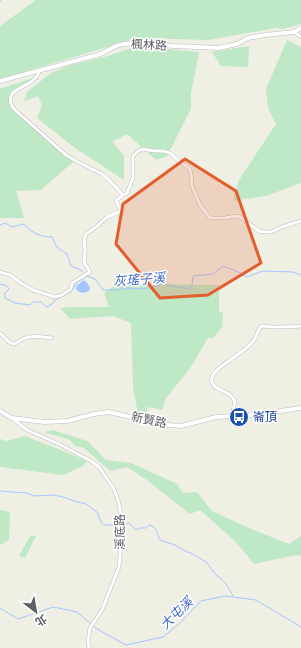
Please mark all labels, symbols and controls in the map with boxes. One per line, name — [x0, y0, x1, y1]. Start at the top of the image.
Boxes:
street label: 楓林路 — [131, 36, 167, 53]
water label: 灰瑤子溪 — [112, 269, 168, 290]
bus stop icon: 崙頂 — [228, 406, 250, 428]
street label: 新賢路 — [130, 408, 168, 431]
place label: 崙頂 — [253, 409, 277, 424]
street label: 溪底路 — [112, 514, 127, 550]
north arrow — [16, 592, 56, 632]
water label: 大屯溪 — [156, 592, 198, 633]
text: 北 — [33, 612, 49, 629]

